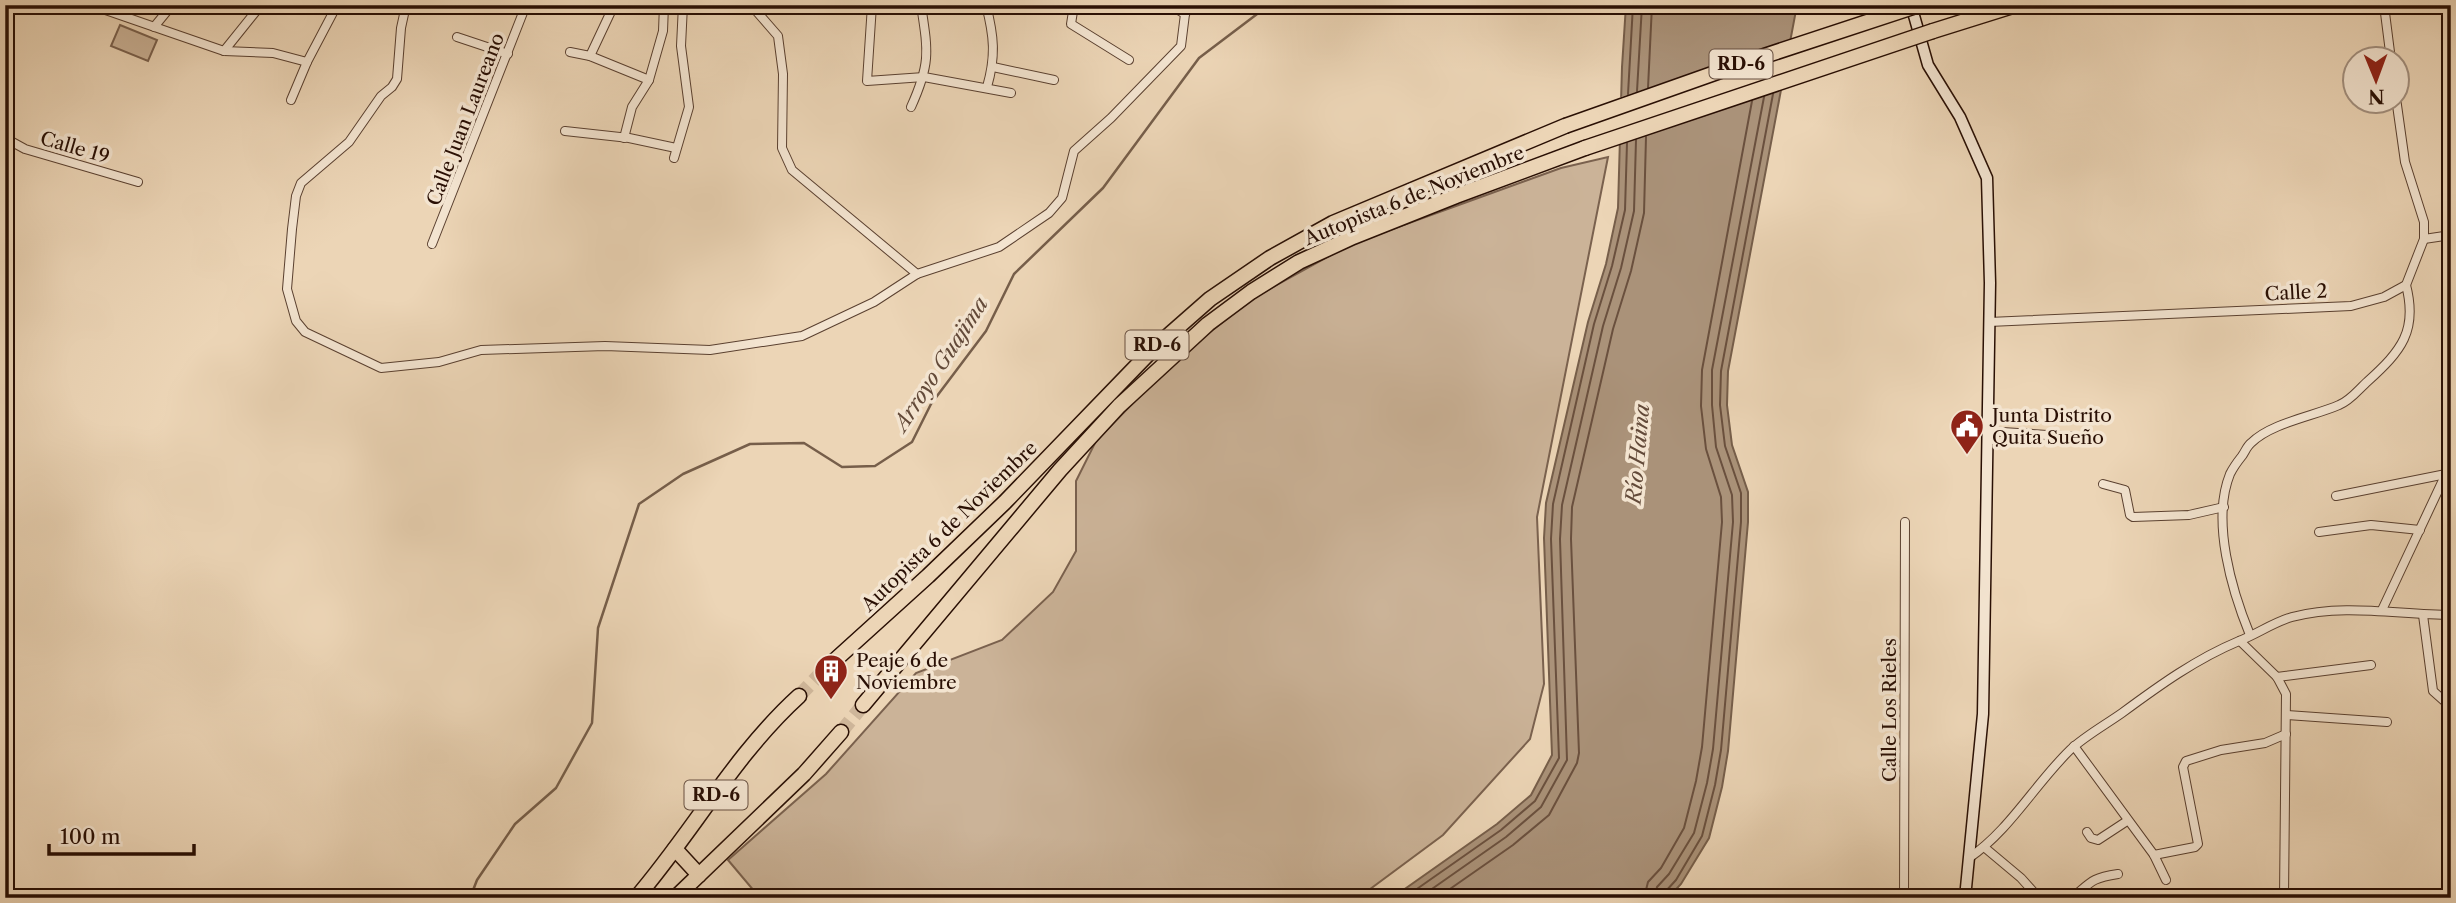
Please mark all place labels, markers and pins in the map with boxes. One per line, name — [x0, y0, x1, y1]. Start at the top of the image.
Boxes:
place label: Junta Distrito Quita Sueño — [1989, 404, 2112, 449]
public building icon: Junta Distrito Quita Sueño — [1948, 407, 1986, 456]
place label: Peaje 6 de Noviembre — [856, 649, 957, 694]
building icon: Peaje 6 de Noviembre — [812, 652, 850, 701]

